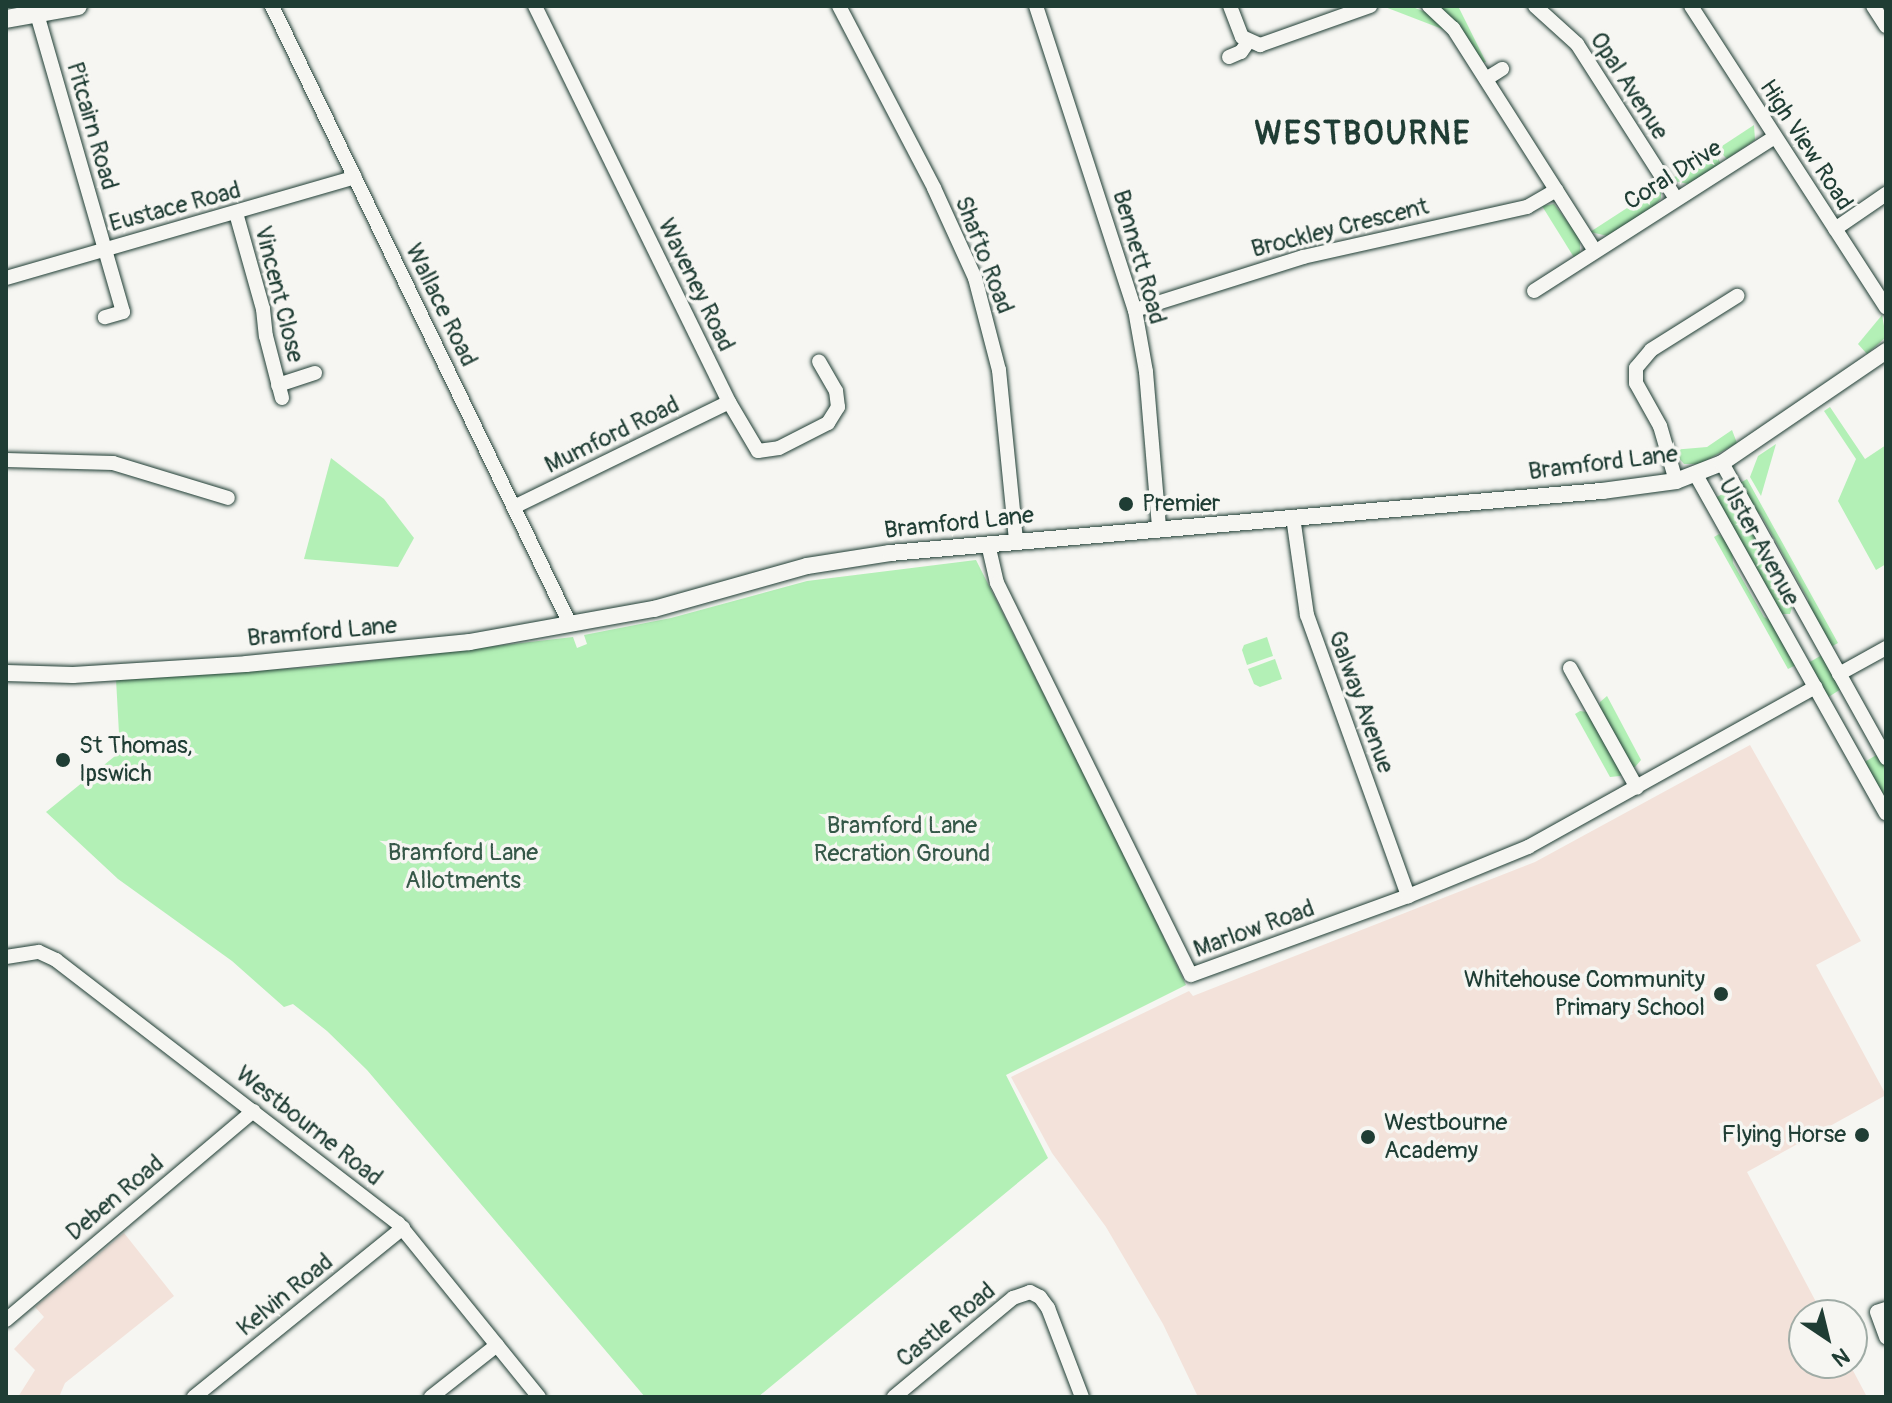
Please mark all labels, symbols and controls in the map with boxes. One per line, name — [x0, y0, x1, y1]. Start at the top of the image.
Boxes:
street label: Opal Avenue — [1584, 27, 1674, 145]
street label: Pitcairn Road — [60, 59, 124, 193]
street label: High View Road — [1753, 74, 1859, 216]
district label: WESTBOURNE — [1255, 115, 1471, 153]
street label: Coral Drive — [1619, 134, 1727, 216]
street label: Eustace Road — [106, 176, 244, 238]
street label: Bennett Road — [1106, 187, 1172, 327]
street label: Shafto Road — [948, 192, 1020, 318]
street label: Brockley Crescent — [1248, 192, 1432, 264]
street label: Waveney Road — [651, 214, 741, 356]
street label: Vincent Close — [248, 223, 310, 365]
street label: Wallace Road — [399, 239, 483, 371]
street label: Mumford Road — [540, 390, 684, 480]
street label: Bramford Lane — [1527, 440, 1679, 486]
street label: Ulster Avenue — [1712, 473, 1806, 611]
place label: Premier — [1142, 490, 1220, 518]
marker: Premier — [1117, 495, 1135, 513]
street label: Bramford Lane — [883, 501, 1035, 545]
street label: Bramford Lane — [246, 611, 398, 653]
street label: Galway Avenue — [1322, 627, 1400, 777]
place label: St Thomas, Ipswich — [79, 732, 193, 788]
marker: St Thomas, Ipswich — [54, 751, 72, 769]
park label: Bramford Lane Recration Ground — [814, 812, 990, 868]
park label: Bramford Lane Allotments — [388, 839, 538, 895]
street label: Marlow Road — [1190, 894, 1318, 964]
place label: Whitehouse Community Primary School — [1464, 966, 1705, 1022]
marker: Whitehouse Community Primary School — [1712, 985, 1730, 1003]
street label: Westbourne Road — [230, 1060, 388, 1192]
place label: Westbourne Academy — [1384, 1109, 1507, 1165]
place label: Flying Horse — [1721, 1121, 1846, 1149]
marker: Flying Horse — [1853, 1126, 1871, 1144]
marker: Westbourne Academy — [1359, 1128, 1377, 1146]
street label: Deben Road — [60, 1149, 170, 1247]
street label: Kelvin Road — [231, 1248, 339, 1342]
street label: Castle Road — [891, 1276, 1001, 1374]
north arrow — [1788, 1299, 1868, 1379]
text: N — [1826, 1341, 1855, 1373]

